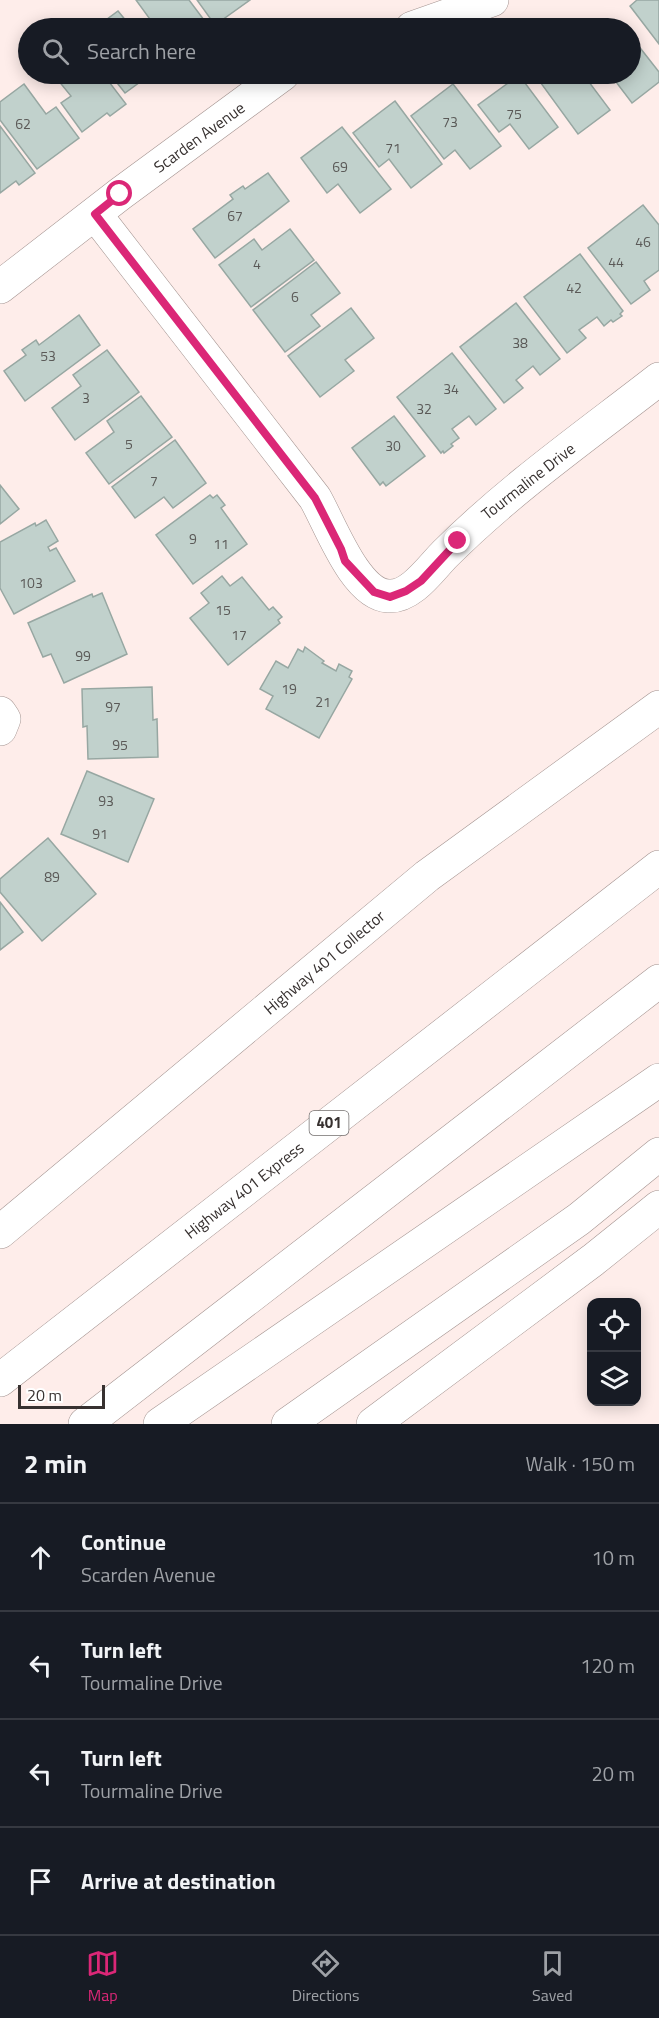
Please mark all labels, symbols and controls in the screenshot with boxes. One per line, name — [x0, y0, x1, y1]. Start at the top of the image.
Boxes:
search box — [18, 18, 641, 84]
text: Search here — [87, 34, 196, 68]
icon: search — [39, 35, 72, 68]
street label: Scarden Avenue — [148, 96, 250, 178]
house number: 75 — [506, 103, 522, 124]
house number: 73 — [442, 111, 458, 132]
house number: 62 — [15, 113, 31, 134]
house number: 71 — [385, 137, 401, 158]
house number: 69 — [332, 156, 348, 177]
route start — [106, 180, 132, 206]
house number: 67 — [227, 205, 243, 226]
house number: 46 — [635, 231, 651, 252]
house number: 44 — [608, 251, 624, 272]
house number: 4 — [253, 253, 261, 274]
house number: 42 — [566, 277, 582, 298]
house number: 6 — [291, 286, 299, 307]
house number: 38 — [512, 332, 528, 353]
house number: 53 — [40, 345, 56, 366]
house number: 34 — [443, 378, 459, 399]
house number: 3 — [82, 387, 90, 408]
house number: 32 — [416, 398, 432, 419]
house number: 5 — [125, 433, 133, 454]
house number: 30 — [385, 435, 401, 456]
street label: Tourmaline Drive — [476, 437, 580, 525]
house number: 7 — [150, 470, 158, 491]
route end — [444, 527, 470, 553]
house number: 9 — [189, 528, 197, 549]
house number: 11 — [213, 533, 229, 554]
house number: 103 — [19, 572, 43, 593]
house number: 15 — [215, 599, 231, 620]
house number: 17 — [231, 624, 247, 645]
house number: 99 — [75, 645, 91, 666]
house number: 19 — [281, 678, 297, 699]
house number: 21 — [315, 691, 331, 712]
house number: 97 — [105, 696, 121, 717]
house number: 95 — [112, 734, 128, 755]
house number: 93 — [98, 790, 114, 811]
house number: 91 — [92, 823, 108, 844]
house number: 89 — [44, 866, 60, 887]
street label: Highway 401 Collector — [258, 904, 390, 1020]
road number: 401 — [310, 1111, 348, 1135]
street label: Highway 401 Express — [179, 1136, 309, 1244]
map controls — [587, 1298, 641, 1406]
button: locate — [587, 1298, 641, 1352]
button: layers — [587, 1352, 641, 1406]
scale bar — [18, 1382, 105, 1410]
text: 20 m — [27, 1383, 62, 1407]
text: 2 min — [24, 1444, 87, 1483]
text: Walk · 150 m — [526, 1448, 635, 1479]
text: Continue — [81, 1525, 166, 1559]
icon: ahead — [24, 1541, 57, 1574]
text: 10 m — [591, 1542, 635, 1573]
text: Scarden Avenue — [81, 1559, 216, 1590]
text: Turn left — [81, 1633, 162, 1667]
icon: left — [24, 1649, 57, 1682]
text: 120 m — [580, 1650, 635, 1681]
text: Tourmaline Drive — [81, 1667, 223, 1698]
text: Turn left — [81, 1741, 162, 1775]
icon: left — [24, 1757, 57, 1790]
text: 20 m — [591, 1758, 635, 1789]
text: Tourmaline Drive — [81, 1775, 223, 1806]
text: Arrive at destination — [81, 1864, 276, 1898]
icon: arrive — [24, 1865, 57, 1898]
tab: Map — [86, 1947, 119, 2007]
tab: Directions — [292, 1947, 360, 2007]
tab: Saved — [532, 1947, 573, 2007]

